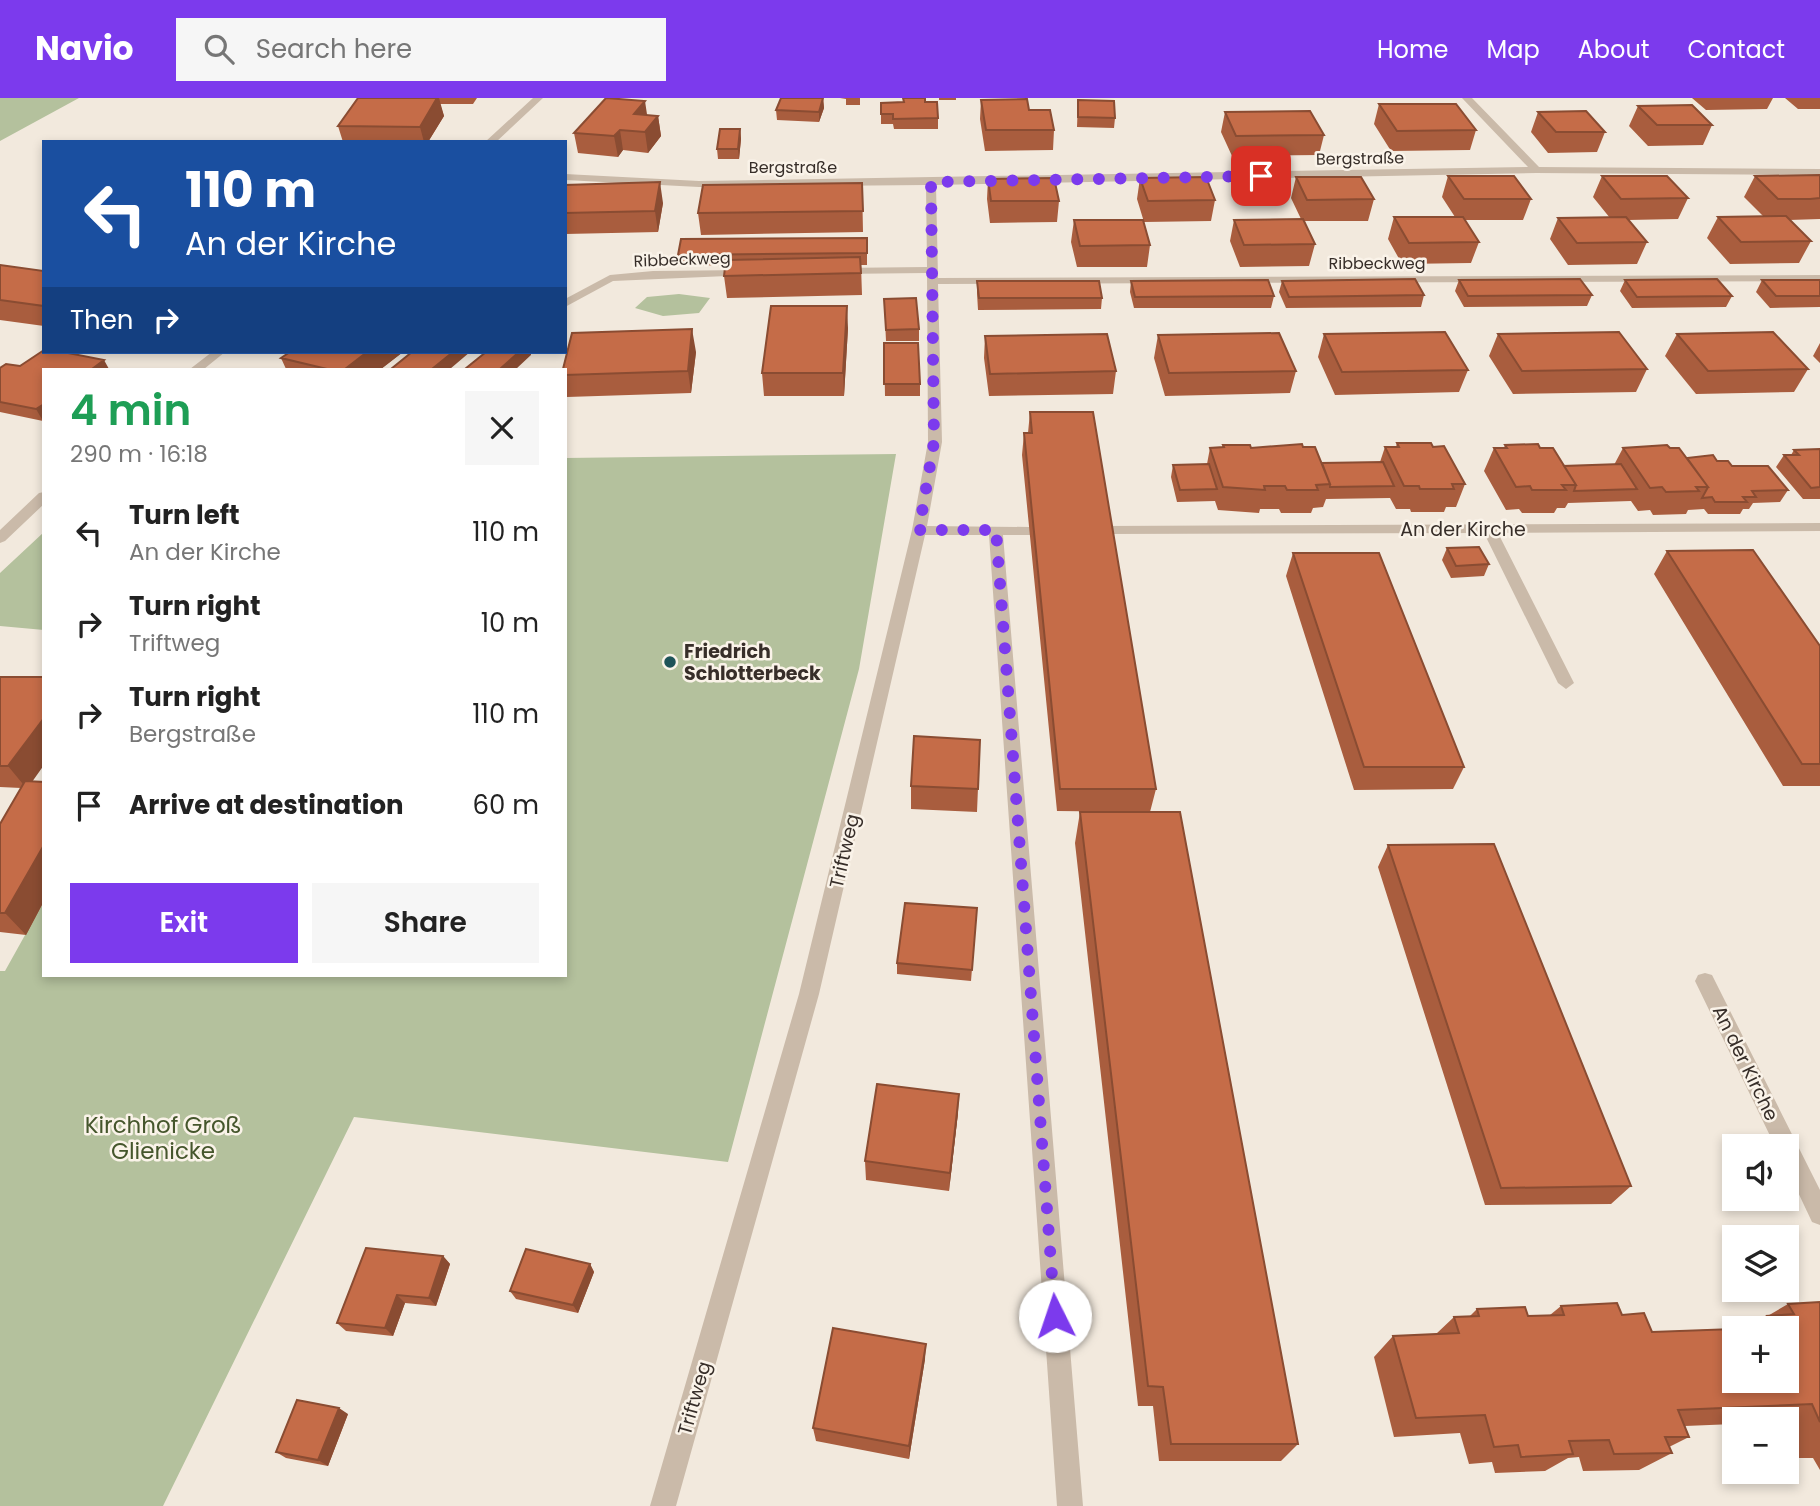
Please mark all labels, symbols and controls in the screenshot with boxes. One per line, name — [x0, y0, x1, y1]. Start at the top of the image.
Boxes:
search box — [176, 18, 666, 81]
text: Navio — [35, 25, 134, 72]
icon: search — [200, 30, 238, 68]
text: Search here — [256, 31, 412, 67]
text: Home — [1377, 33, 1449, 66]
text: Map — [1487, 33, 1540, 66]
text: About — [1578, 33, 1649, 66]
text: Contact — [1687, 33, 1785, 66]
pin — [1231, 146, 1291, 206]
street label: Bergstraße — [1316, 146, 1404, 171]
text: 110 m — [185, 156, 316, 224]
street label: Bergstraße — [749, 156, 837, 179]
icon: arrive — [1242, 157, 1280, 195]
icon: left — [70, 168, 161, 259]
text: An der Kirche — [185, 221, 396, 266]
street label: Ribbeckweg — [633, 246, 731, 273]
street label: Ribbeckweg — [1328, 252, 1426, 275]
icon: right — [147, 301, 185, 339]
text: Then — [70, 302, 133, 338]
text: 4 min — [70, 381, 191, 440]
button: close — [465, 391, 539, 465]
text: 290 m · 16:18 — [70, 438, 208, 470]
text: Turn left — [129, 497, 240, 533]
icon: left — [70, 514, 108, 552]
text: 110 m — [472, 514, 539, 550]
street label: An der Kirche — [1400, 516, 1526, 543]
text: An der Kirche — [129, 536, 281, 568]
text: Turn right — [129, 588, 261, 624]
icon: right — [70, 605, 108, 643]
text: 10 m — [481, 605, 539, 641]
text: Triftweg — [129, 627, 220, 659]
place label: Friedrich Schlotterbeck — [684, 638, 821, 687]
marker: Friedrich Schlotterbeck — [662, 654, 678, 670]
text: Turn right — [129, 679, 261, 715]
icon: right — [70, 696, 108, 734]
text: 110 m — [472, 696, 539, 732]
text: Bergstraße — [129, 718, 256, 750]
icon: arrive — [70, 787, 108, 825]
text: Arrive at destination — [129, 787, 404, 823]
text: 60 m — [472, 787, 539, 823]
street label: Triftweg — [823, 811, 866, 891]
button: Exit — [70, 883, 298, 963]
button: Share — [312, 883, 539, 963]
street label: An der Kirche — [1706, 1001, 1785, 1126]
park label: Kirchhof Groß Glienicke — [85, 1109, 241, 1167]
map controls — [1722, 1134, 1799, 1484]
button: sound — [1722, 1134, 1799, 1211]
button: layers — [1722, 1225, 1799, 1302]
position arrow — [1018, 1279, 1092, 1353]
button: + — [1722, 1316, 1799, 1393]
street label: Triftweg — [671, 1358, 718, 1438]
button: − — [1722, 1407, 1799, 1484]

